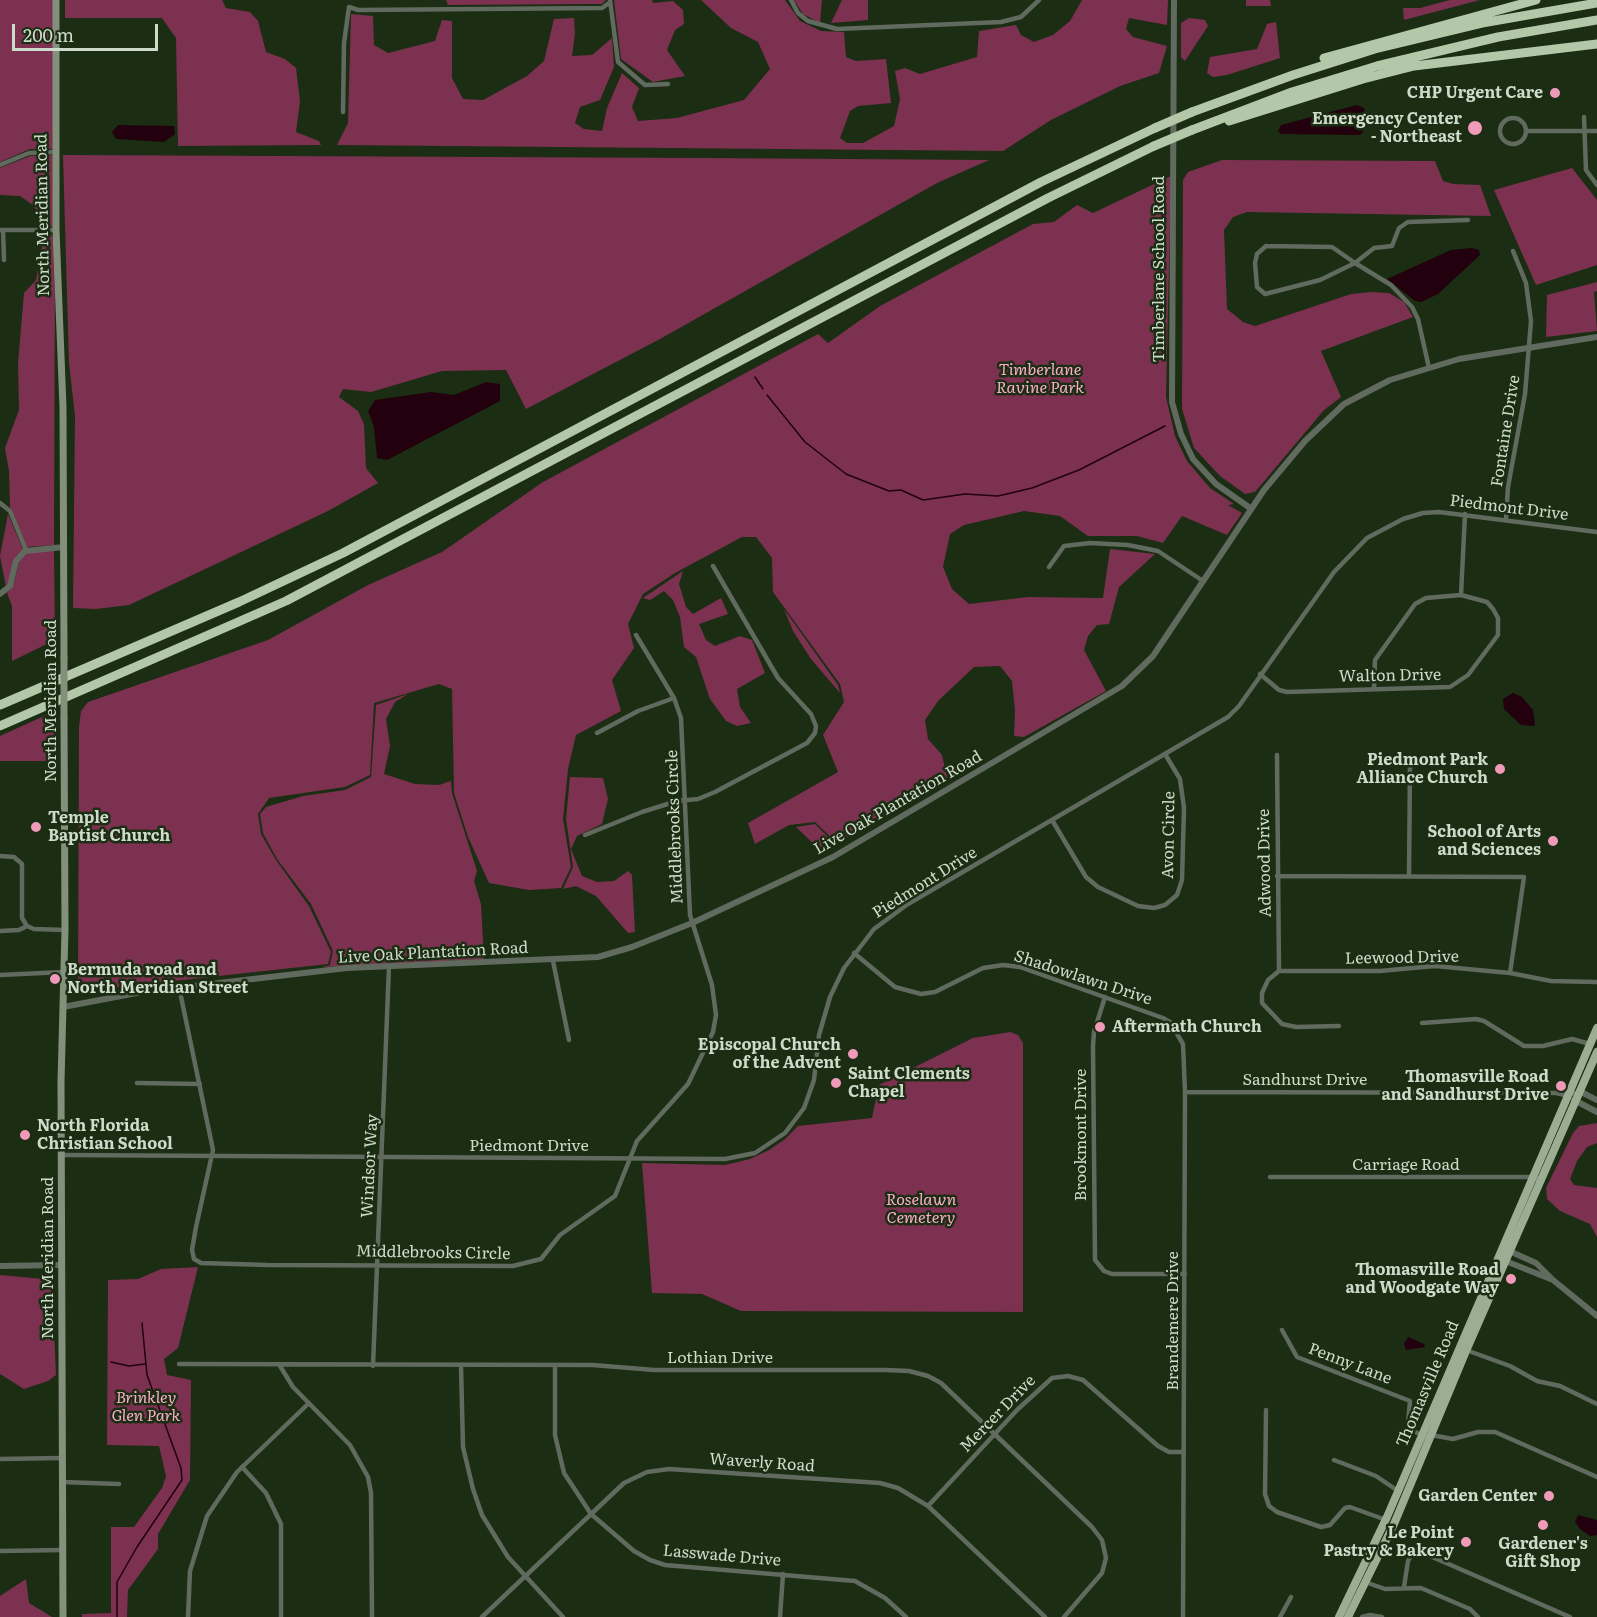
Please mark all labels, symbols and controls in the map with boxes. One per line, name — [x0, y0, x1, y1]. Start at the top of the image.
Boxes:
scale bar — [15, 12, 160, 50]
text: 200 m — [23, 21, 74, 48]
place label: CHP Urgent Care — [1407, 83, 1543, 103]
marker: CHP Urgent Care — [1548, 86, 1562, 100]
place label: Emergency Center - Northeast — [1312, 109, 1462, 147]
marker: Emergency Center - Northeast — [1466, 119, 1484, 137]
street label: North Meridian Road — [32, 134, 54, 296]
street label: Timberlane School Road — [1149, 176, 1169, 362]
park label: Timberlane Ravine Park — [996, 360, 1084, 398]
street label: Fontaine Drive — [1488, 374, 1524, 488]
street label: Piedmont Drive — [1449, 491, 1569, 525]
street label: North Meridian Road — [41, 620, 61, 782]
street label: Walton Drive — [1339, 666, 1441, 686]
street label: Live Oak Plantation Road — [811, 747, 985, 859]
street label: Middlebrooks Circle — [663, 749, 687, 905]
place label: Piedmont Park Alliance Church — [1357, 750, 1488, 788]
marker: Piedmont Park Alliance Church — [1493, 762, 1507, 776]
street label: Avon Circle — [1159, 791, 1179, 879]
place label: Temple Baptist Church — [48, 808, 170, 846]
street label: Adwood Drive — [1254, 809, 1276, 917]
marker: Temple Baptist Church — [29, 820, 43, 834]
place label: School of Arts and Sciences — [1427, 822, 1541, 860]
marker: School of Arts and Sciences — [1546, 834, 1560, 848]
street label: Piedmont Drive — [869, 843, 981, 923]
street label: Live Oak Plantation Road — [337, 938, 529, 968]
street label: Shadowlawn Drive — [1012, 947, 1154, 1009]
street label: Leewood Drive — [1345, 947, 1459, 969]
place label: Bermuda road and North Meridian Street — [67, 960, 248, 998]
marker: Bermuda road and North Meridian Street — [48, 972, 62, 986]
place label: Aftermath Church — [1112, 1017, 1262, 1037]
marker: Aftermath Church — [1093, 1020, 1107, 1034]
place label: Episcopal Church of the Advent — [698, 1035, 841, 1073]
marker: Episcopal Church of the Advent — [846, 1047, 860, 1061]
place label: Saint Clements Chapel — [848, 1064, 970, 1102]
place label: Thomasville Road and Sandhurst Drive — [1381, 1067, 1549, 1105]
street label: Brookmont Drive — [1071, 1069, 1091, 1201]
street label: Sandhurst Drive — [1243, 1070, 1367, 1090]
marker: Saint Clements Chapel — [829, 1076, 843, 1090]
marker: Thomasville Road and Sandhurst Drive — [1554, 1079, 1568, 1093]
street label: Windsor Way — [358, 1113, 382, 1219]
place label: North Florida Christian School — [37, 1116, 173, 1154]
marker: North Florida Christian School — [18, 1128, 32, 1142]
street label: Piedmont Drive — [469, 1136, 589, 1156]
street label: Carriage Road — [1352, 1155, 1460, 1175]
street label: North Meridian Road — [38, 1177, 58, 1339]
park label: Roselawn Cemetery — [886, 1190, 956, 1228]
street label: Middlebrooks Circle — [356, 1242, 510, 1264]
street label: Brandemere Drive — [1163, 1251, 1183, 1391]
place label: Thomasville Road and Woodgate Way — [1345, 1260, 1499, 1298]
marker: Thomasville Road and Woodgate Way — [1504, 1272, 1518, 1286]
street label: Thomasville Road — [1393, 1318, 1463, 1450]
street label: Penny Lane — [1306, 1339, 1394, 1389]
street label: Lothian Drive — [667, 1348, 773, 1368]
street label: Mercer Drive — [956, 1371, 1040, 1457]
park label: Brinkley Glen Park — [112, 1388, 180, 1426]
street label: Waverly Road — [709, 1450, 815, 1476]
place label: Garden Center — [1418, 1486, 1537, 1506]
marker: Garden Center — [1542, 1489, 1556, 1503]
marker: Gardener's Gift Shop — [1536, 1518, 1550, 1532]
place label: Le Point Pastry & Bakery — [1323, 1523, 1454, 1561]
place label: Gardener's Gift Shop — [1498, 1534, 1588, 1572]
marker: Le Point Pastry & Bakery — [1459, 1535, 1473, 1549]
street label: Lasswade Drive — [662, 1541, 782, 1571]

